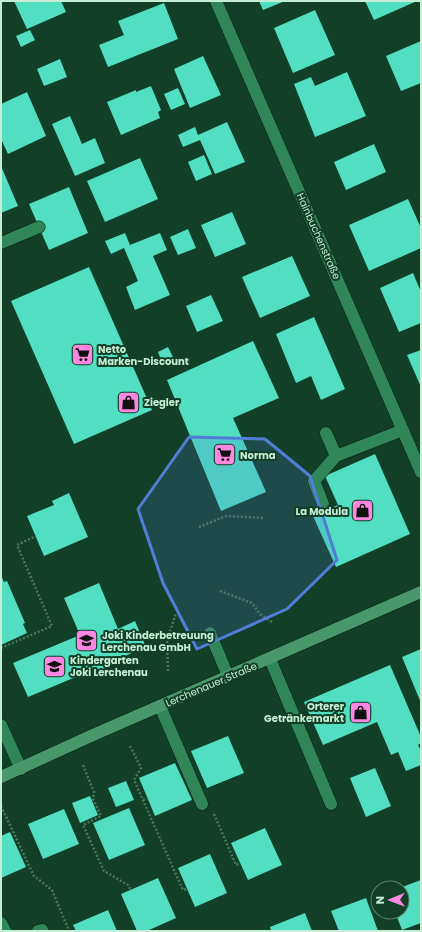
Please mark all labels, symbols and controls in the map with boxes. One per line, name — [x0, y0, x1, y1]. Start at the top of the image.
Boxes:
street label: Hainbuchenstraße — [293, 191, 344, 282]
supermarket icon: Netto Marken-Discount — [69, 342, 95, 368]
place label: Netto Marken-Discount — [98, 342, 189, 369]
shop icon: Ziegler — [115, 389, 141, 415]
place label: Ziegler — [144, 395, 180, 410]
supermarket icon: Norma — [211, 442, 237, 468]
place label: Norma — [240, 448, 276, 463]
shop icon: La Modula — [350, 498, 376, 524]
place label: La Modula — [296, 504, 348, 519]
school or university icon: Joki Kinderbetreuung Lerchenau GmbH — [74, 628, 100, 654]
place label: Joki Kinderbetreuung Lerchenau GmbH — [102, 628, 214, 655]
school or university icon: Kindergarten Joki Lerchenau — [41, 653, 67, 679]
place label: Kindergarten Joki Lerchenau — [70, 653, 148, 680]
street label: Lerchenauer Straße — [163, 658, 259, 711]
place label: Orterer Getränkemarkt — [264, 699, 345, 726]
shop icon: Orterer Getränkemarkt — [347, 699, 373, 725]
north arrow — [370, 880, 410, 920]
text: N — [372, 896, 388, 904]

